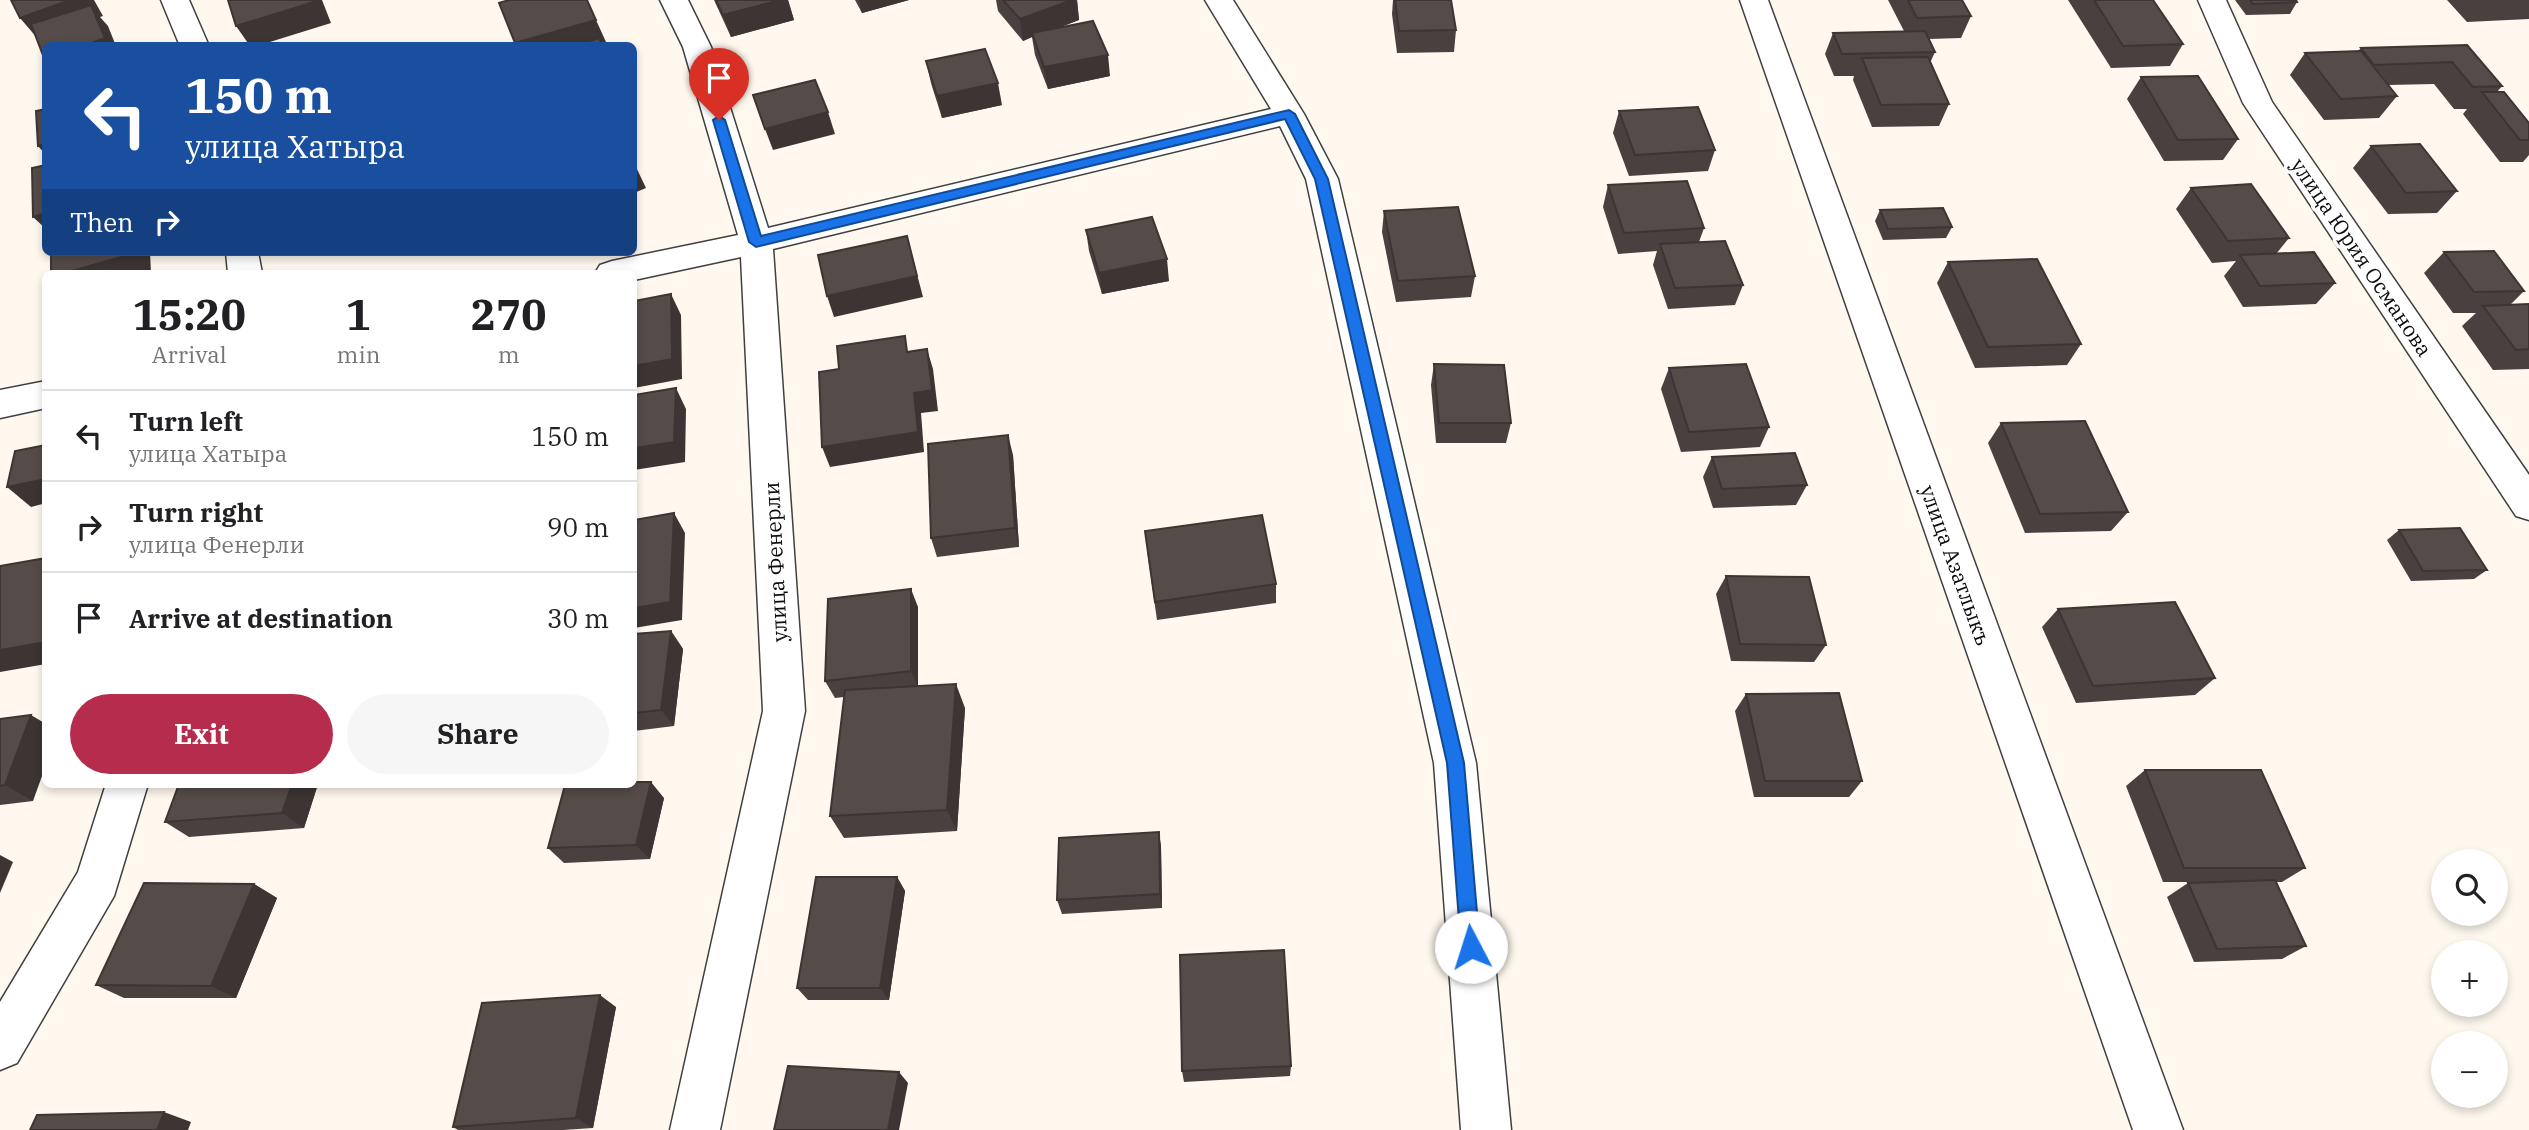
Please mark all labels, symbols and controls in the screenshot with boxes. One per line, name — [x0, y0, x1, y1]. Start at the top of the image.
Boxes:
pin — [689, 48, 749, 120]
icon: arrive — [700, 59, 738, 97]
text: 150 m — [185, 63, 332, 126]
icon: left — [70, 70, 161, 161]
text: улица Хатыра — [185, 125, 405, 167]
street label: улица Юрия Османова — [2285, 152, 2439, 362]
icon: right — [148, 203, 186, 241]
text: Then — [70, 205, 134, 239]
text: 15:20 — [132, 287, 246, 342]
text: 1 — [346, 287, 371, 342]
text: 270 — [471, 287, 546, 342]
text: Arrival — [152, 339, 227, 369]
text: min — [337, 339, 380, 369]
text: m — [498, 339, 520, 369]
text: Turn left — [129, 404, 243, 438]
icon: left — [70, 417, 108, 455]
text: 150 m — [531, 419, 609, 453]
text: улица Хатыра — [129, 438, 287, 468]
street label: улица Фенерли — [757, 481, 793, 643]
street label: улица Азатлыкъ — [1914, 481, 1998, 649]
text: Turn right — [129, 495, 263, 529]
icon: right — [70, 508, 108, 546]
text: 90 m — [547, 510, 609, 544]
text: улица Фенерли — [129, 529, 305, 559]
icon: arrive — [70, 599, 108, 637]
text: Arrive at destination — [129, 601, 393, 635]
text: 30 m — [547, 601, 609, 635]
button: Exit — [70, 694, 333, 774]
button: Share — [347, 694, 609, 774]
map controls — [2431, 849, 2508, 1108]
button: search — [2431, 849, 2508, 926]
position arrow — [1434, 910, 1508, 984]
button: + — [2431, 940, 2508, 1017]
button: − — [2431, 1031, 2508, 1108]

